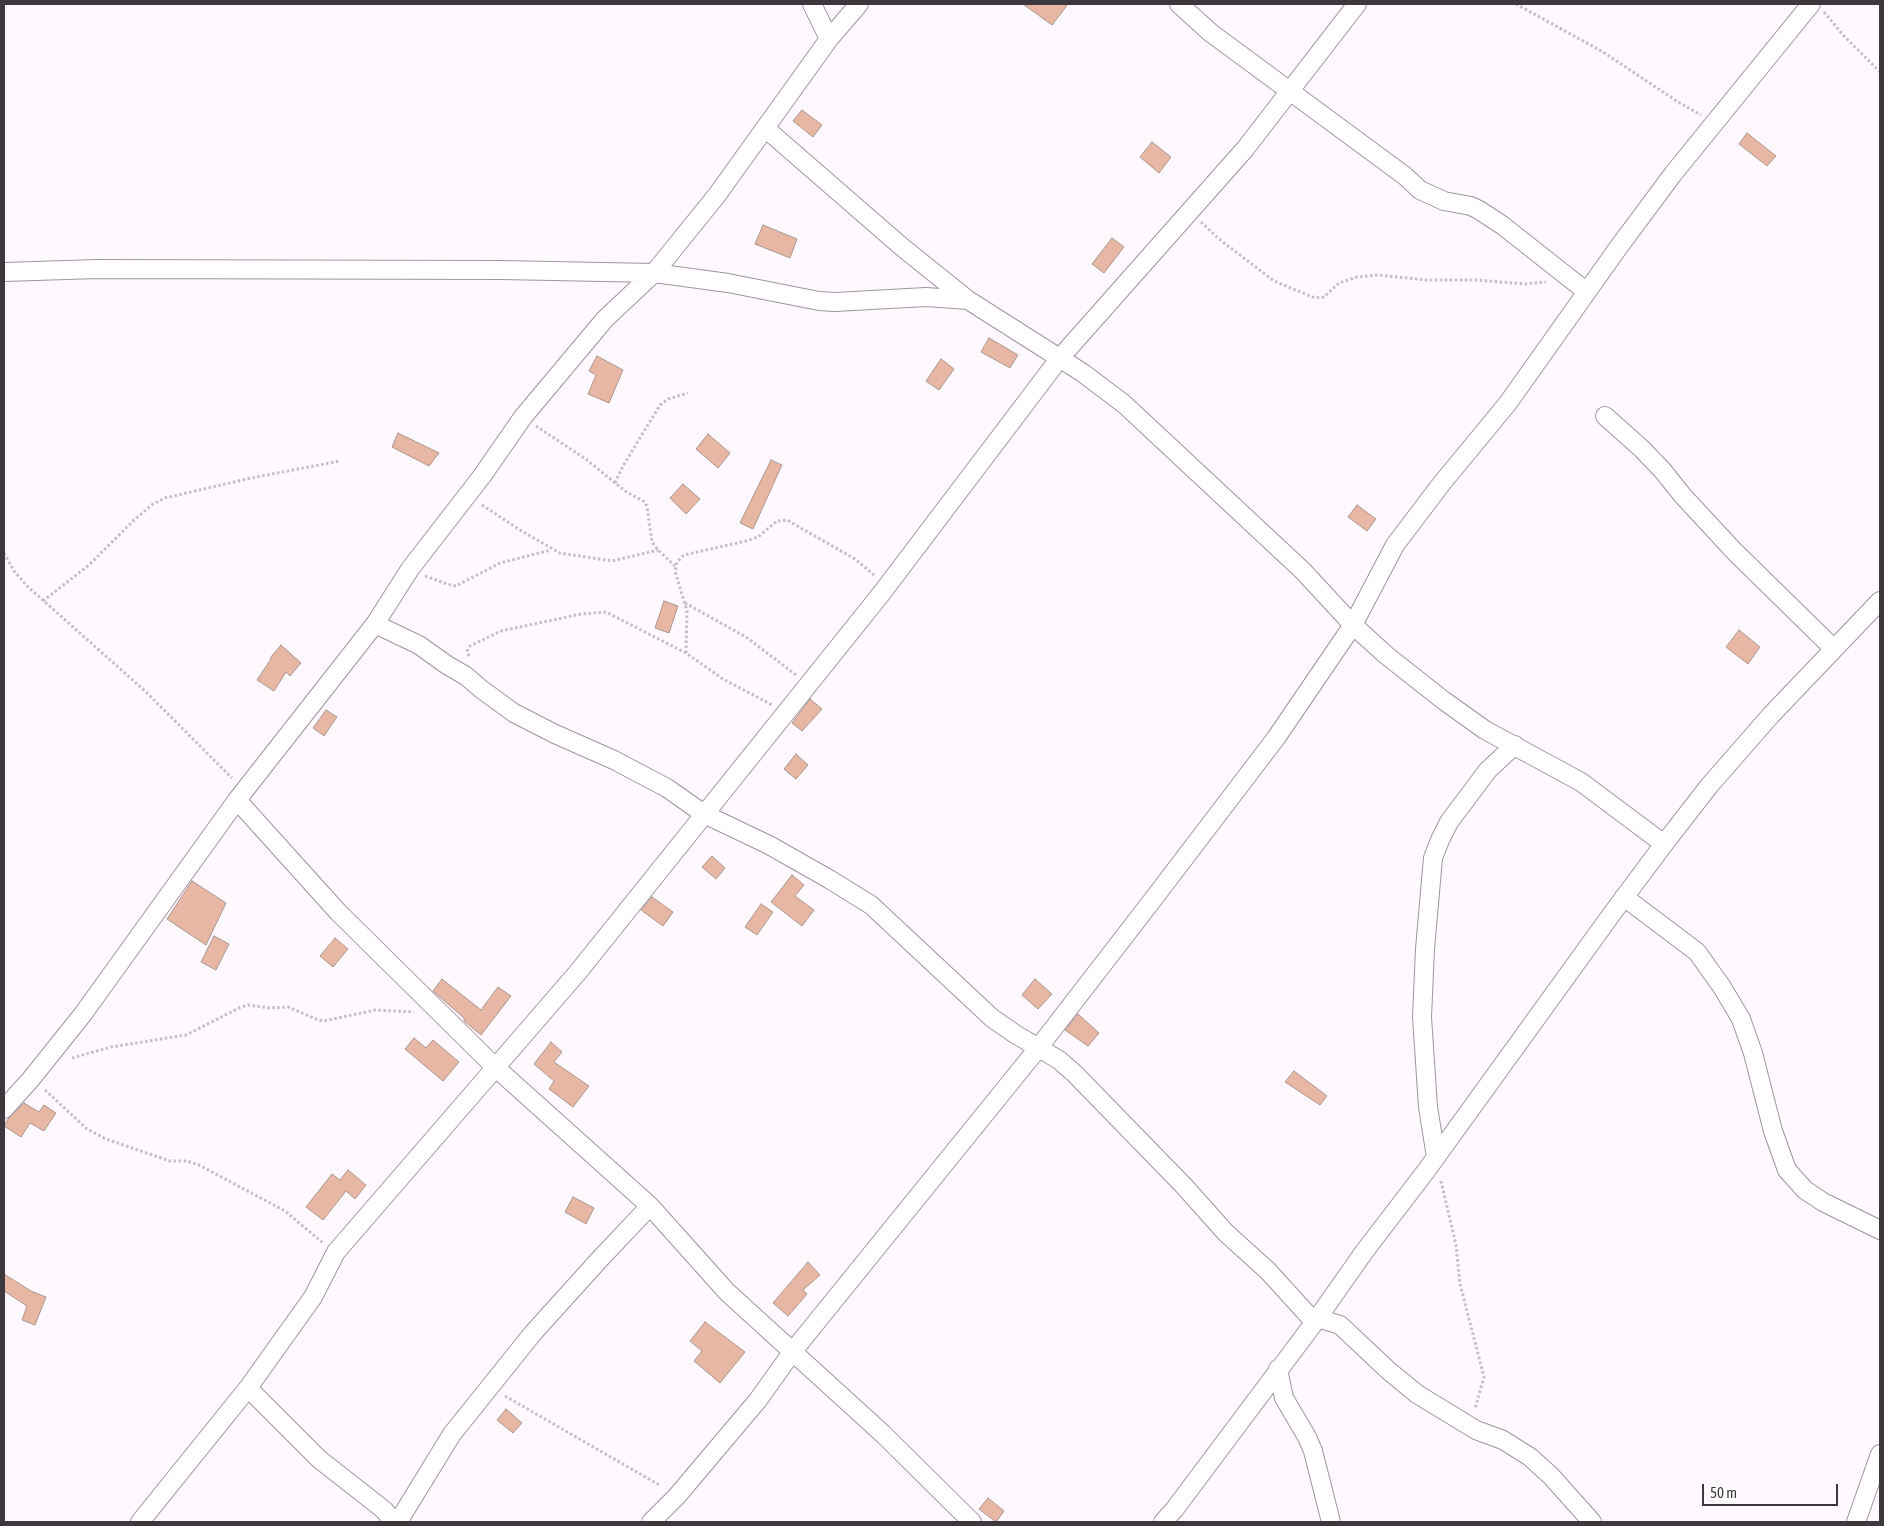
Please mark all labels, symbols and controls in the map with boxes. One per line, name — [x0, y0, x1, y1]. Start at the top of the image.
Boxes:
scale bar — [1704, 1474, 1840, 1506]
text: 50 m — [1710, 1484, 1737, 1501]

